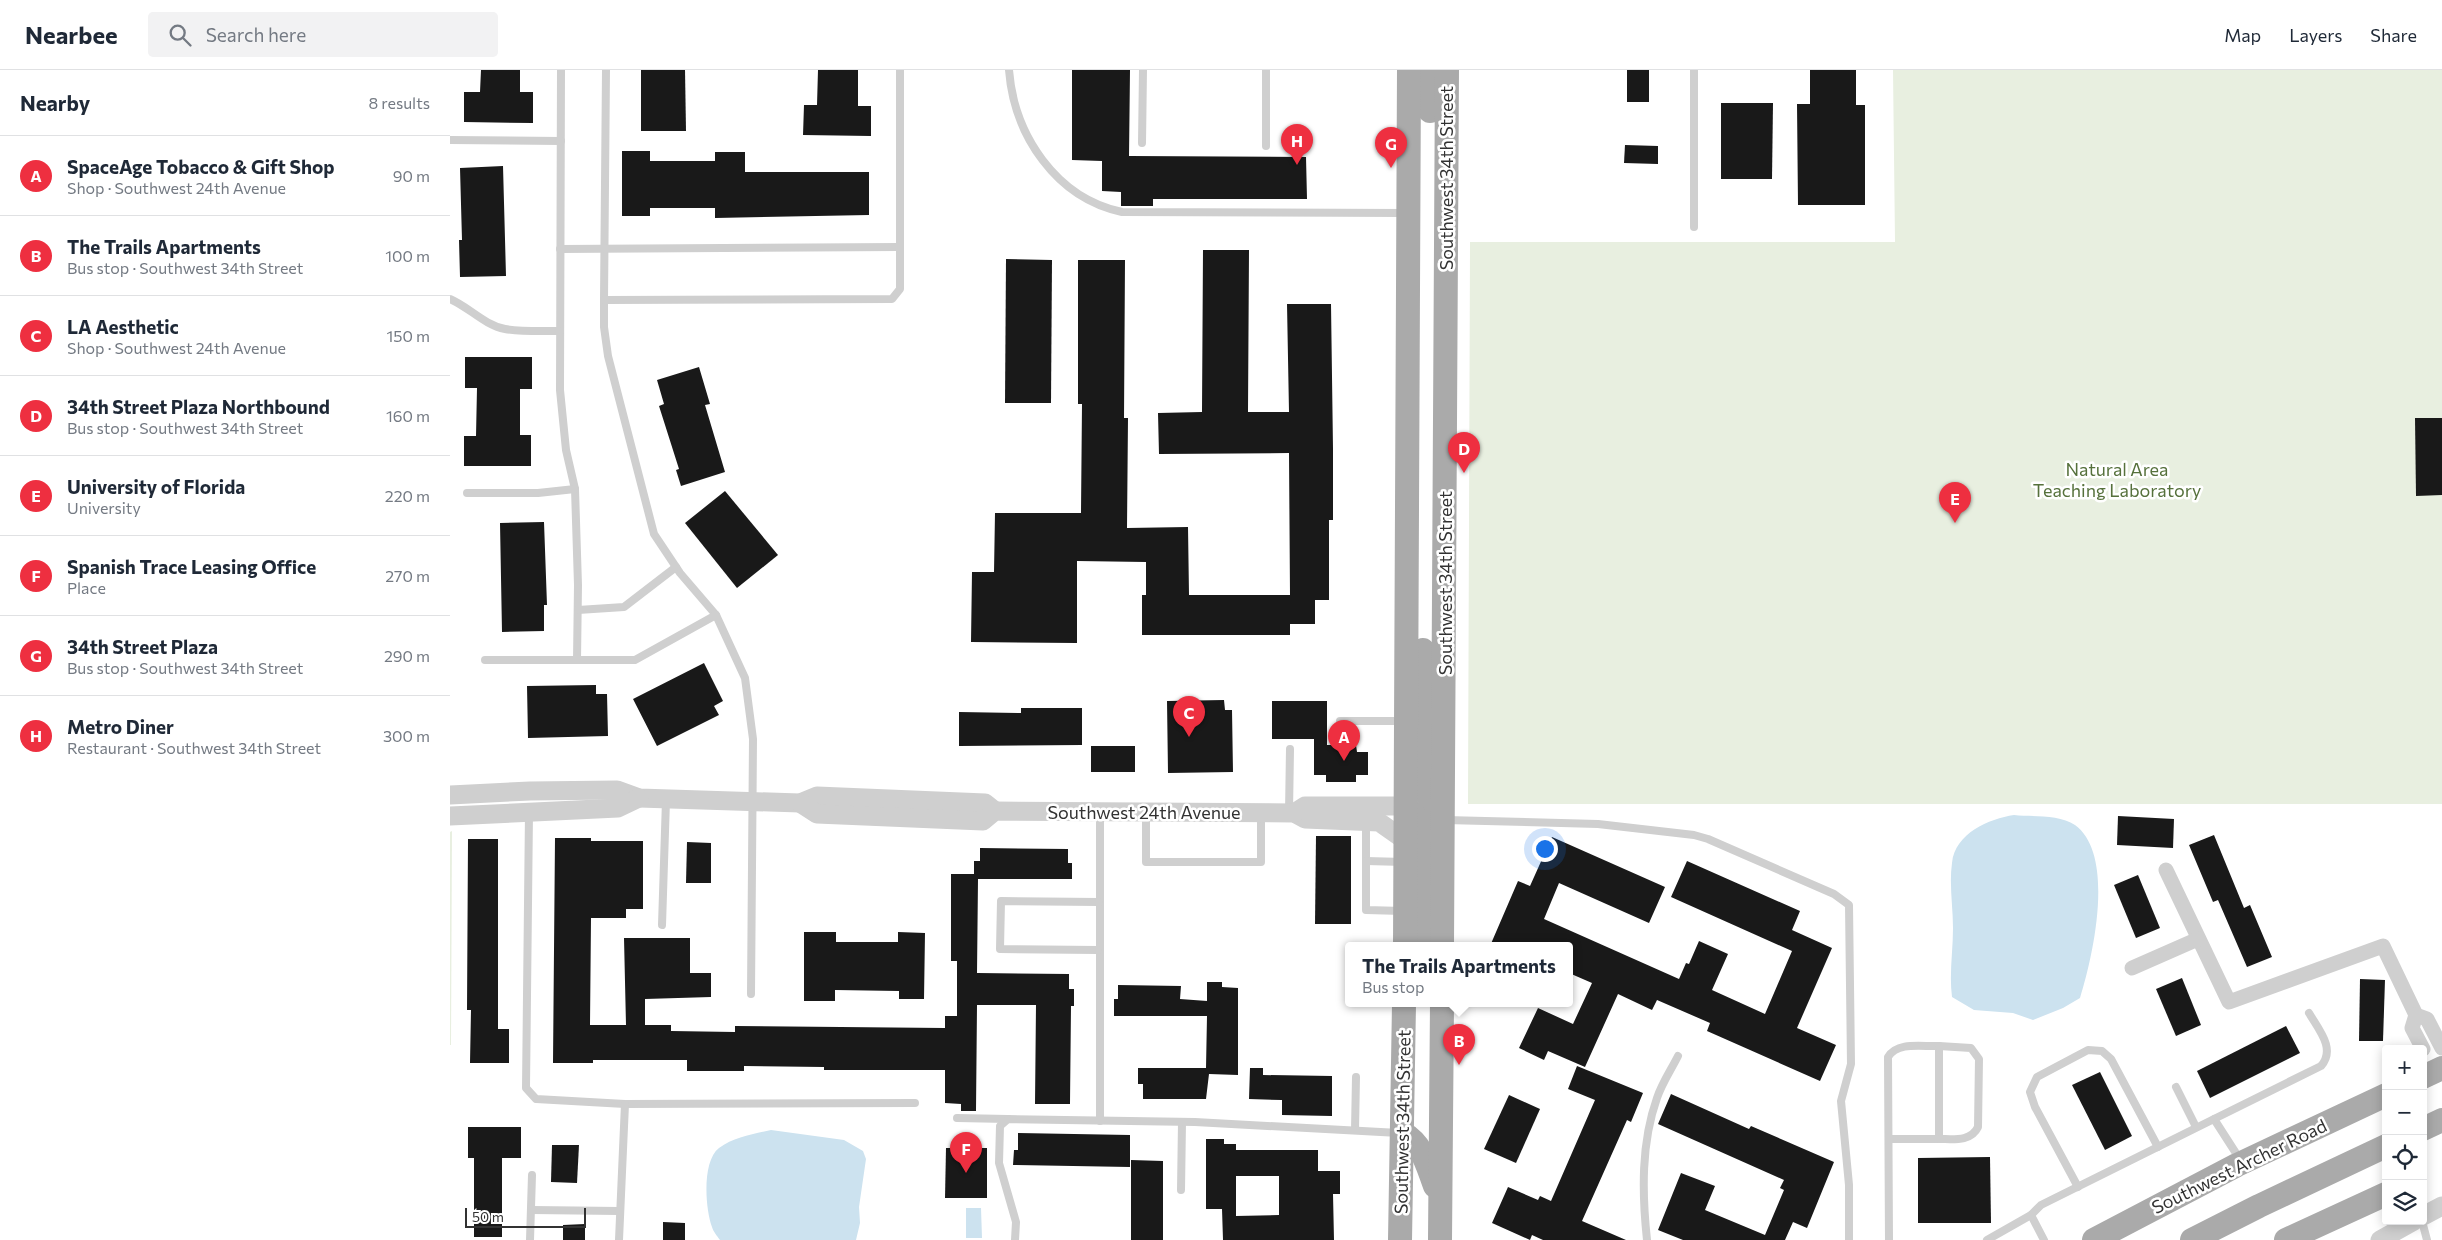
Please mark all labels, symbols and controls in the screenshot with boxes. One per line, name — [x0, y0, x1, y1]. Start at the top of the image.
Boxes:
search box — [148, 12, 498, 57]
text: Nearbee — [25, 20, 118, 49]
icon: search — [166, 21, 194, 49]
text: Search here — [206, 23, 306, 46]
text: Map — [2224, 24, 2261, 46]
text: Layers — [2289, 24, 2342, 46]
text: Share — [2370, 24, 2417, 46]
street label: Southwest 34th Street — [1435, 86, 1457, 270]
text: Nearby — [20, 90, 90, 115]
text: 8 results — [369, 93, 430, 112]
pin: H — [1281, 124, 1313, 165]
pin: G — [1375, 127, 1407, 168]
text: SpaceAge Tobacco & Gift Shop — [67, 155, 335, 178]
text: A — [30, 166, 42, 185]
text: 90 m — [393, 166, 430, 185]
text: Shop · Southwest 24th Avenue — [67, 178, 286, 197]
text: The Trails Apartments — [67, 235, 261, 258]
text: B — [31, 246, 41, 265]
text: 100 m — [385, 246, 430, 265]
text: Bus stop · Southwest 34th Street — [67, 258, 303, 277]
text: LA Aesthetic — [67, 315, 179, 338]
text: C — [31, 326, 41, 345]
text: 150 m — [387, 326, 430, 345]
text: Shop · Southwest 24th Avenue — [67, 338, 286, 357]
text: 34th Street Plaza Northbound — [67, 395, 330, 418]
text: D — [30, 406, 42, 425]
text: 160 m — [386, 406, 430, 425]
text: Bus stop · Southwest 34th Street — [67, 418, 303, 437]
pin: D — [1448, 432, 1480, 473]
park label: Natural Area Teaching Laboratory — [2033, 458, 2201, 501]
text: University of Florida — [67, 475, 245, 498]
pin: E — [1939, 482, 1971, 523]
text: E — [31, 486, 41, 505]
text: 220 m — [385, 486, 430, 505]
street label: Southwest 34th Street — [1434, 491, 1456, 675]
text: University — [67, 498, 141, 517]
text: Spanish Trace Leasing Office — [67, 555, 316, 578]
text: F — [31, 566, 41, 585]
text: 270 m — [385, 566, 430, 585]
text: Place — [67, 578, 106, 597]
text: 34th Street Plaza — [67, 635, 218, 658]
text: G — [30, 646, 42, 665]
text: 290 m — [384, 646, 430, 665]
text: Bus stop · Southwest 34th Street — [67, 658, 303, 677]
pin: C — [1173, 696, 1205, 737]
text: Metro Diner — [67, 715, 174, 738]
pin: A — [1328, 720, 1360, 761]
text: H — [30, 726, 42, 745]
text: 300 m — [383, 726, 430, 745]
text: Restaurant · Southwest 34th Street — [67, 738, 321, 757]
street label: Southwest 24th Avenue — [1047, 801, 1241, 823]
your location — [1532, 836, 1558, 862]
popup — [1345, 942, 1573, 1007]
text: The Trails Apartments — [1362, 954, 1556, 977]
text: Bus stop — [1362, 977, 1424, 996]
pin: B — [1443, 1024, 1475, 1065]
street label: Southwest 34th Street — [1389, 1030, 1415, 1214]
map controls — [2382, 1045, 2427, 1225]
button: + — [2382, 1045, 2427, 1090]
button: − — [2382, 1090, 2427, 1135]
street label: Southwest Archer Road — [2148, 1114, 2330, 1218]
pin: F — [950, 1132, 982, 1173]
button: locate — [2382, 1135, 2427, 1180]
button: layers — [2382, 1180, 2427, 1225]
scale bar — [465, 1205, 586, 1228]
text: 50 m — [472, 1208, 504, 1225]

